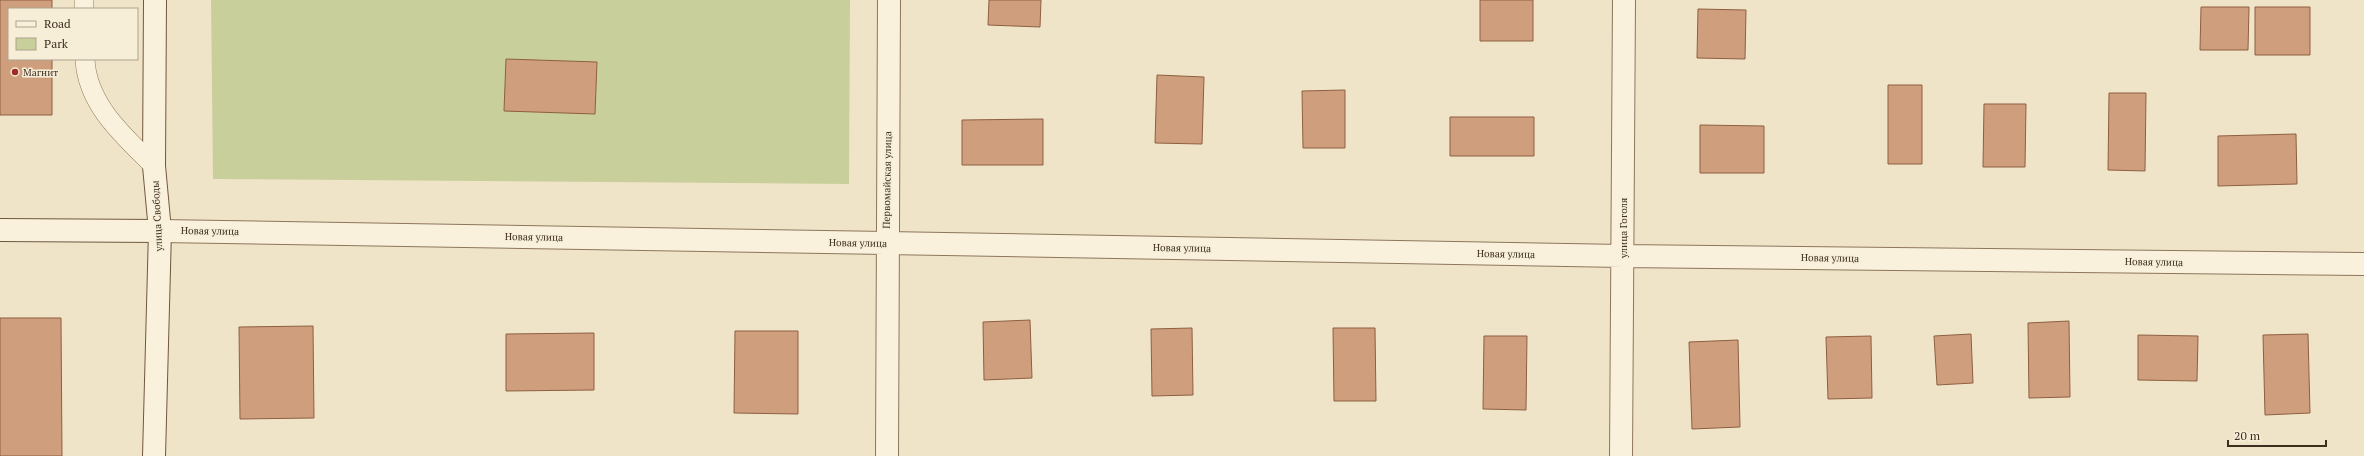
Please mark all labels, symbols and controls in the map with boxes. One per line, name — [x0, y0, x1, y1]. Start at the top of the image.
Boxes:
legend — [8, 8, 138, 60]
text: Road — [44, 16, 71, 31]
text: Park — [44, 36, 69, 51]
place label: Магнит — [23, 66, 58, 79]
marker: Магнит — [10, 67, 20, 77]
street label: Первомайская улица — [880, 131, 894, 229]
street label: улица Свободы — [149, 180, 165, 253]
street label: улица Гоголя — [1617, 198, 1630, 259]
street label: Новая улица — [181, 224, 239, 238]
street label: Новая улица — [505, 230, 563, 244]
street label: Новая улица — [829, 236, 887, 250]
street label: Новая улица — [1153, 241, 1211, 255]
street label: Новая улица — [1477, 247, 1535, 261]
street label: Новая улица — [1801, 251, 1859, 265]
street label: Новая улица — [2125, 255, 2183, 269]
scale bar — [2228, 422, 2326, 448]
text: 20 m — [2234, 428, 2261, 443]

